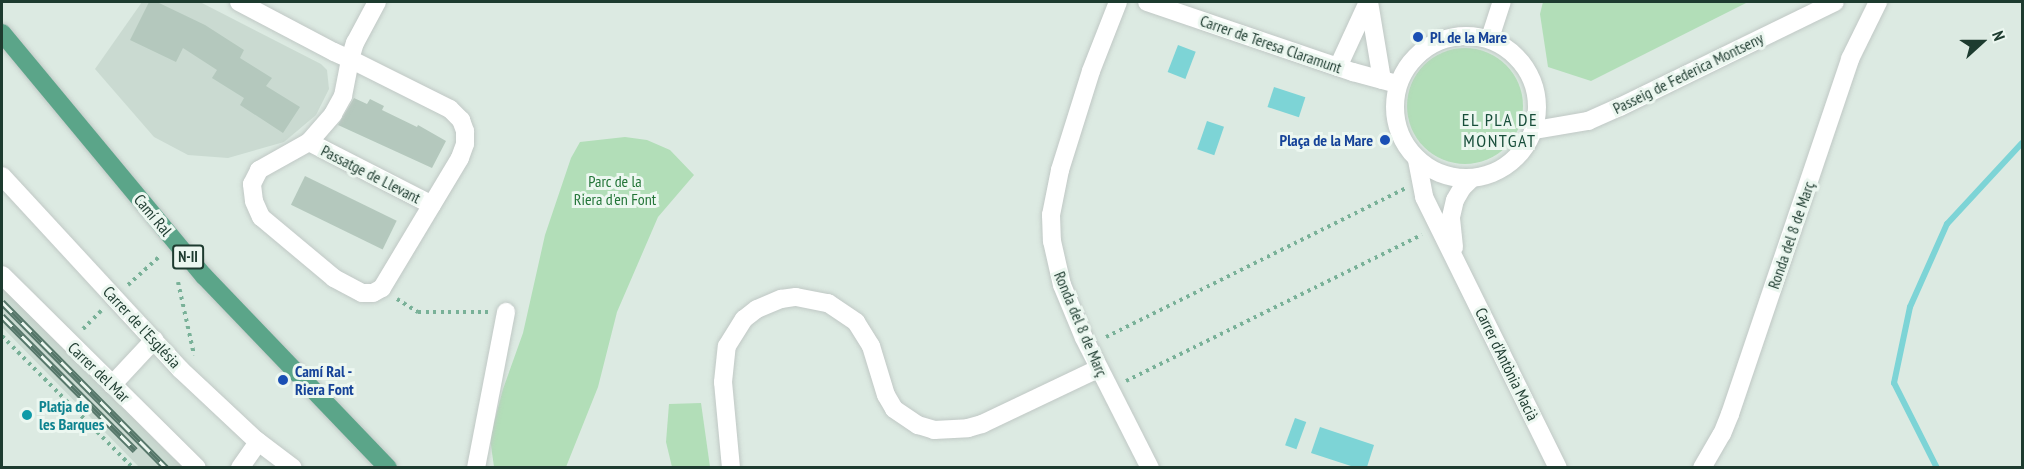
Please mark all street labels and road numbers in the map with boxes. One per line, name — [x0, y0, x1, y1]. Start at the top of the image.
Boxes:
street label: Carrer de Teresa Claramunt — [1197, 11, 1345, 77]
street label: Passeig de Federica Montseny — [1610, 28, 1766, 118]
street label: Passatge de Llevant — [318, 141, 424, 207]
street label: Ronda del 8 de Març — [1764, 179, 1818, 291]
street label: Camí Ral — [130, 190, 176, 240]
road number: N-II — [172, 245, 204, 269]
street label: Ronda del 8 de Març — [1050, 268, 1112, 380]
street label: Carrer de l'Església — [99, 282, 185, 372]
street label: Carrer d'Antònia Macià — [1471, 304, 1543, 424]
street label: Carrer del Mar — [64, 338, 134, 406]

